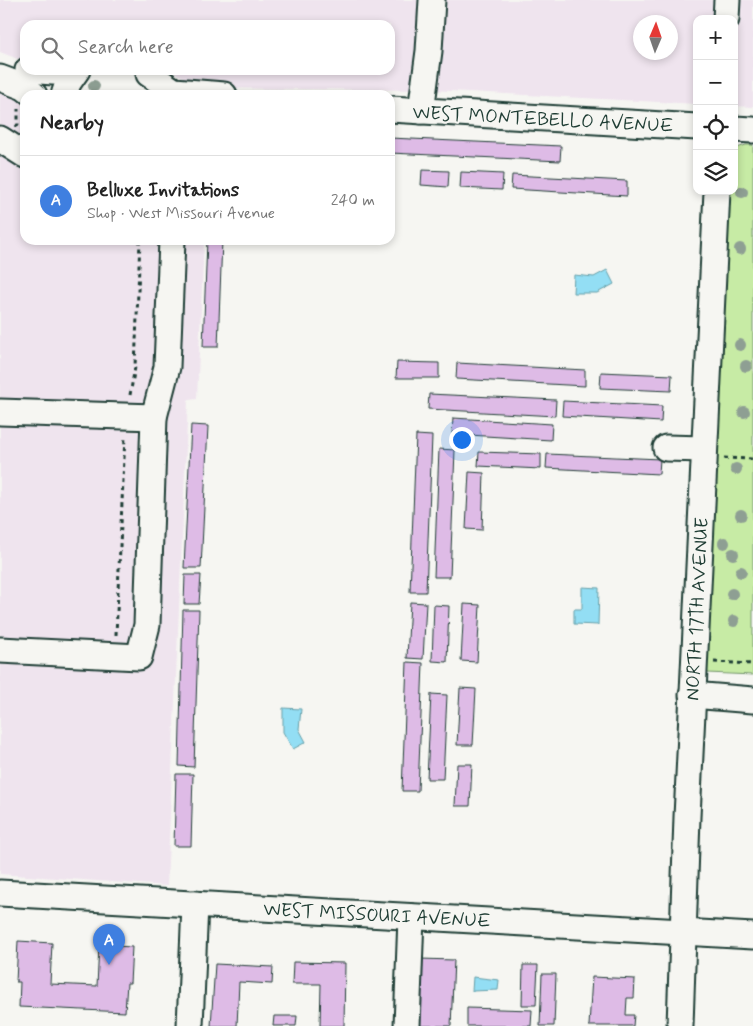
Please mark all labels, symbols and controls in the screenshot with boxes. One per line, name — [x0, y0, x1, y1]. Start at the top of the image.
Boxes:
north arrow — [633, 15, 678, 60]
map controls — [693, 15, 738, 195]
button: + — [693, 15, 738, 60]
search box — [20, 20, 395, 75]
icon: search — [38, 34, 66, 62]
text: Search here — [78, 35, 174, 60]
button: − — [693, 60, 738, 105]
street label: WEST MONTEBELLO AVENUE — [412, 100, 674, 139]
button: locate — [693, 105, 738, 150]
text: Nearby — [40, 109, 104, 137]
button: layers — [693, 150, 738, 195]
text: Belluxe Invitations — [87, 178, 239, 203]
text: A — [51, 190, 61, 211]
text: 240 m — [331, 190, 375, 211]
text: Shop · West Missouri Avenue — [87, 203, 275, 224]
your location — [449, 427, 475, 453]
street label: NORTH 17TH AVENUE — [680, 517, 715, 701]
street label: WEST MISSOURI AVENUE — [263, 897, 491, 934]
pin: A — [93, 924, 125, 965]

